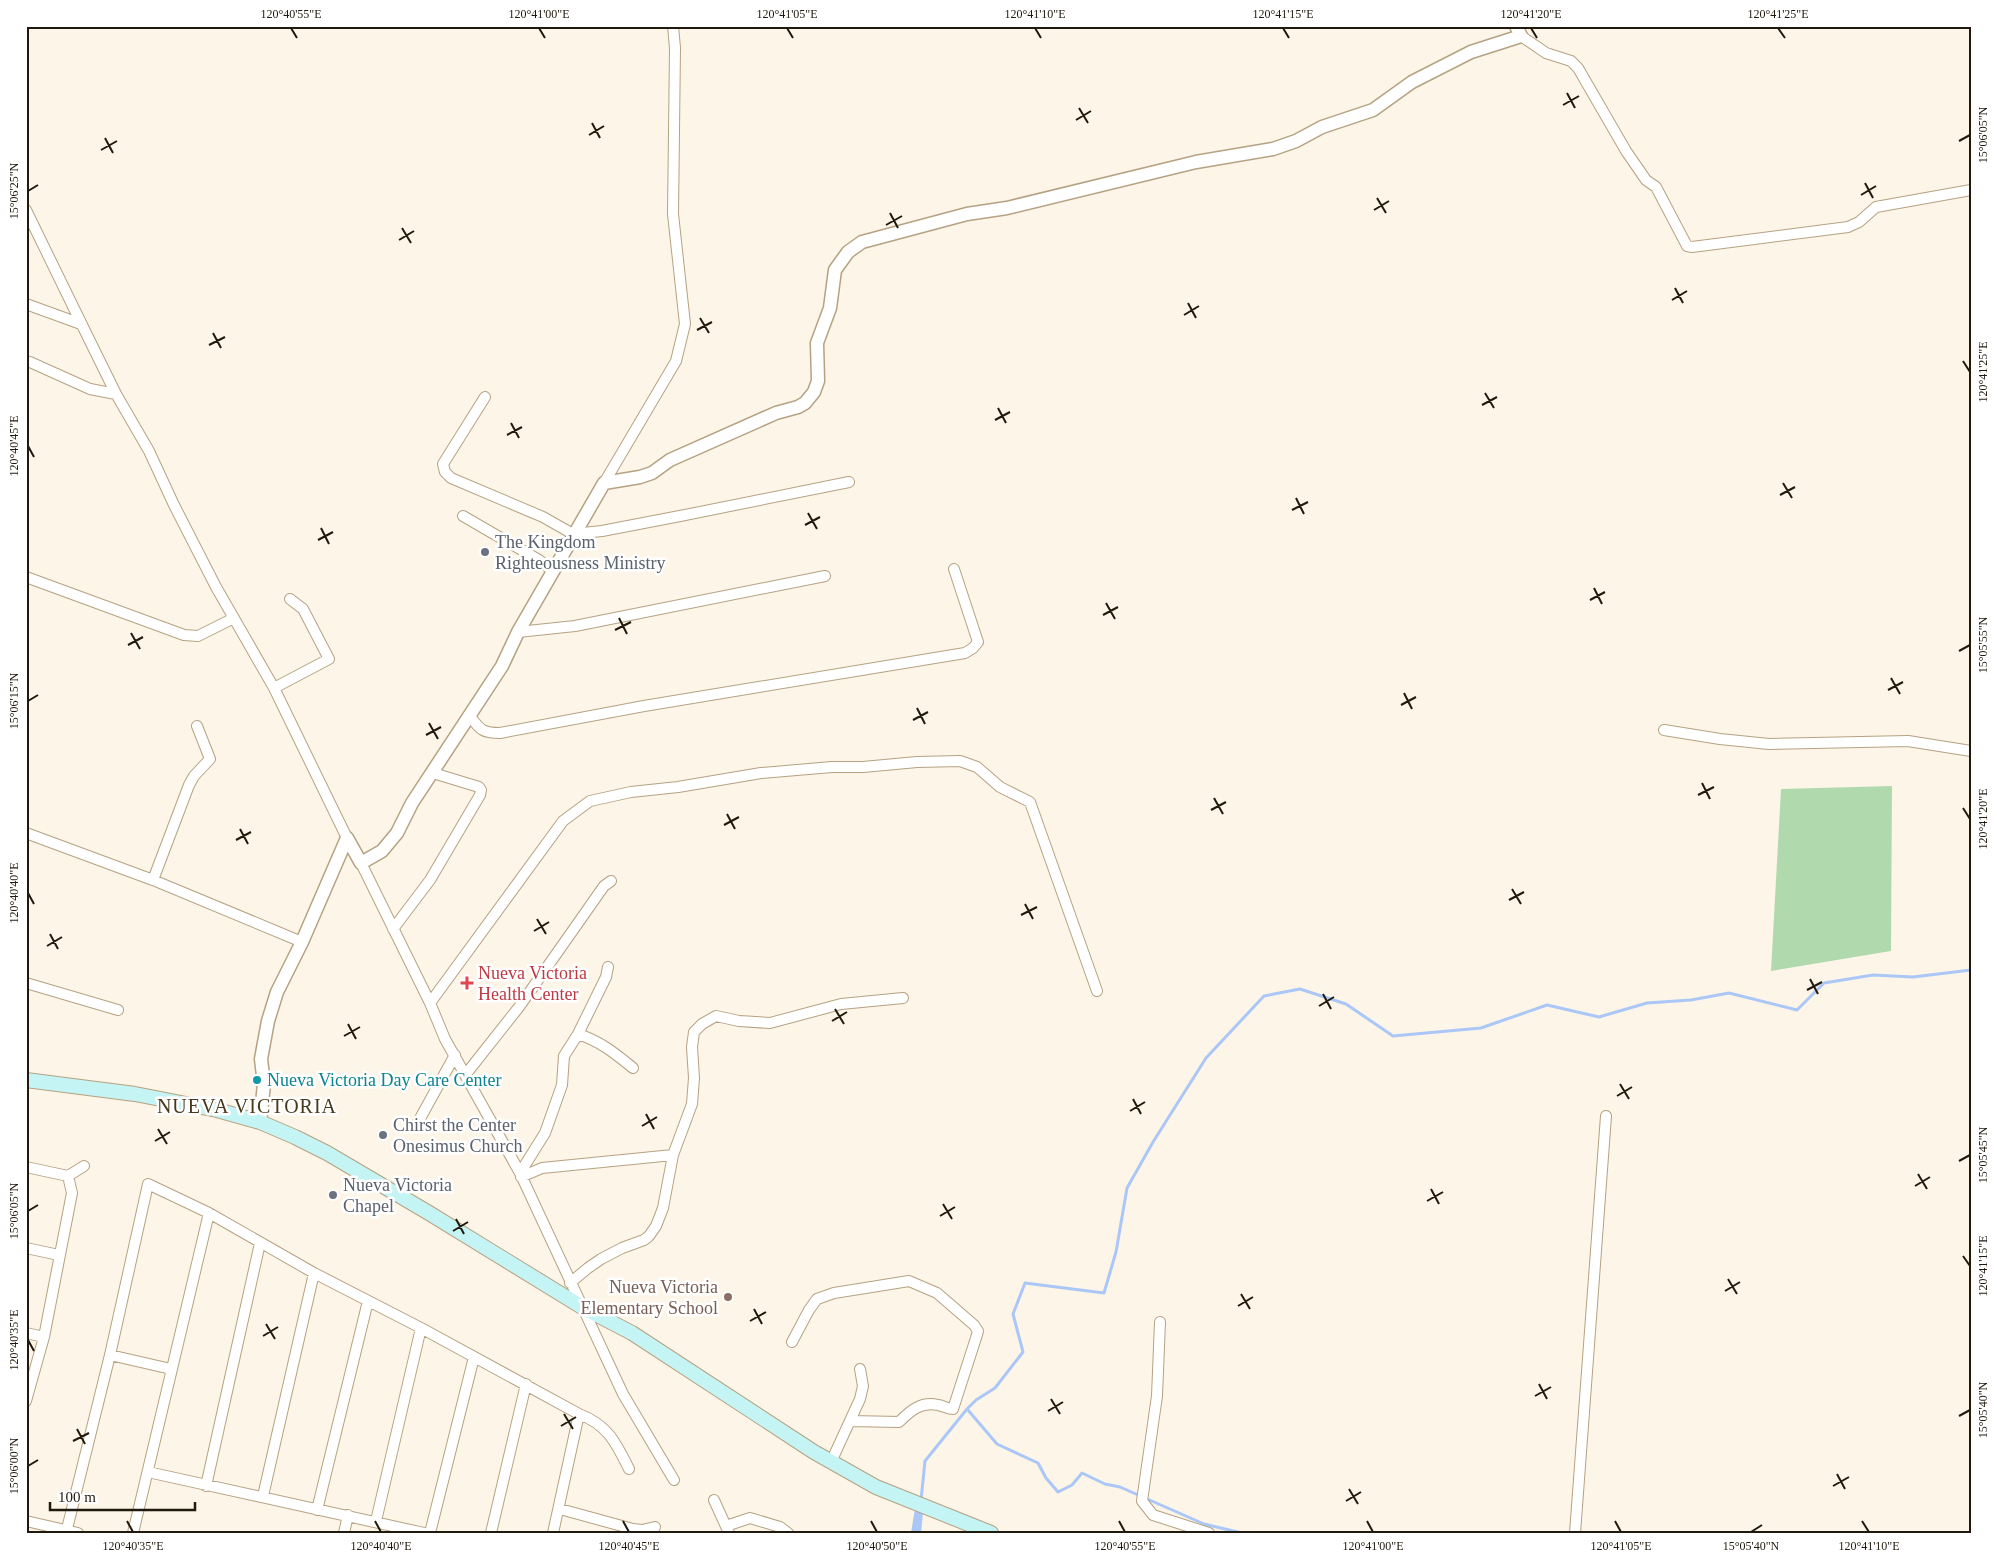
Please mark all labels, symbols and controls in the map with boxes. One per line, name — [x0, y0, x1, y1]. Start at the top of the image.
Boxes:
text: 120°40'55"E — [260, 7, 322, 21]
text: 120°41'00"E — [508, 7, 570, 21]
text: 120°41'05"E — [756, 7, 818, 21]
text: 120°41'10"E — [1004, 7, 1066, 21]
text: 120°41'15"E — [1252, 7, 1314, 21]
text: 120°41'20"E — [1500, 7, 1562, 21]
text: 120°41'25"E — [1747, 7, 1809, 21]
text: 15°06'05"N — [1976, 106, 1990, 163]
text: 15°06'25"N — [7, 162, 21, 219]
text: 120°41'25"E — [1976, 341, 1990, 403]
text: 120°40'45"E — [7, 415, 21, 477]
place label: The Kingdom Righteousness Ministry — [495, 532, 666, 573]
marker: The Kingdom Righteousness Ministry — [479, 546, 491, 558]
text: 15°05'55"N — [1976, 616, 1990, 673]
text: 15°06'15"N — [7, 672, 21, 729]
text: 120°41'20"E — [1976, 788, 1990, 850]
text: 120°40'40"E — [7, 862, 21, 924]
place label: Nueva Victoria Health Center — [478, 963, 587, 1004]
marker: Nueva Victoria Health Center — [460, 976, 474, 990]
place label: Nueva Victoria Day Care Center — [267, 1070, 502, 1090]
marker: Nueva Victoria Day Care Center — [251, 1074, 263, 1086]
district label: NUEVA VICTORIA — [157, 1095, 337, 1117]
place label: Chirst the Center Onesimus Church — [393, 1115, 523, 1156]
text: 15°05'45"N — [1976, 1126, 1990, 1183]
marker: Chirst the Center Onesimus Church — [377, 1129, 389, 1141]
place label: Nueva Victoria Chapel — [343, 1175, 452, 1216]
text: 15°06'05"N — [7, 1182, 21, 1239]
marker: Nueva Victoria Chapel — [327, 1189, 339, 1201]
text: 120°41'15"E — [1976, 1235, 1990, 1297]
place label: Nueva Victoria Elementary School — [581, 1277, 718, 1318]
marker: Nueva Victoria Elementary School — [722, 1291, 734, 1303]
text: 120°40'35"E — [7, 1309, 21, 1371]
text: 15°05'40"N — [1976, 1381, 1990, 1438]
text: 15°06'00"N — [7, 1437, 21, 1494]
scale bar — [50, 1479, 195, 1511]
text: 100 m — [58, 1489, 96, 1505]
text: 120°40'35"E — [102, 1539, 164, 1553]
text: 120°40'40"E — [350, 1539, 412, 1553]
text: 120°40'45"E — [598, 1539, 660, 1553]
text: 120°40'50"E — [846, 1539, 908, 1553]
text: 120°40'55"E — [1094, 1539, 1156, 1553]
text: 120°41'00"E — [1342, 1539, 1404, 1553]
text: 120°41'05"E — [1590, 1539, 1652, 1553]
text: 15°05'40"N — [1723, 1539, 1780, 1553]
text: 120°41'10"E — [1838, 1539, 1900, 1553]

